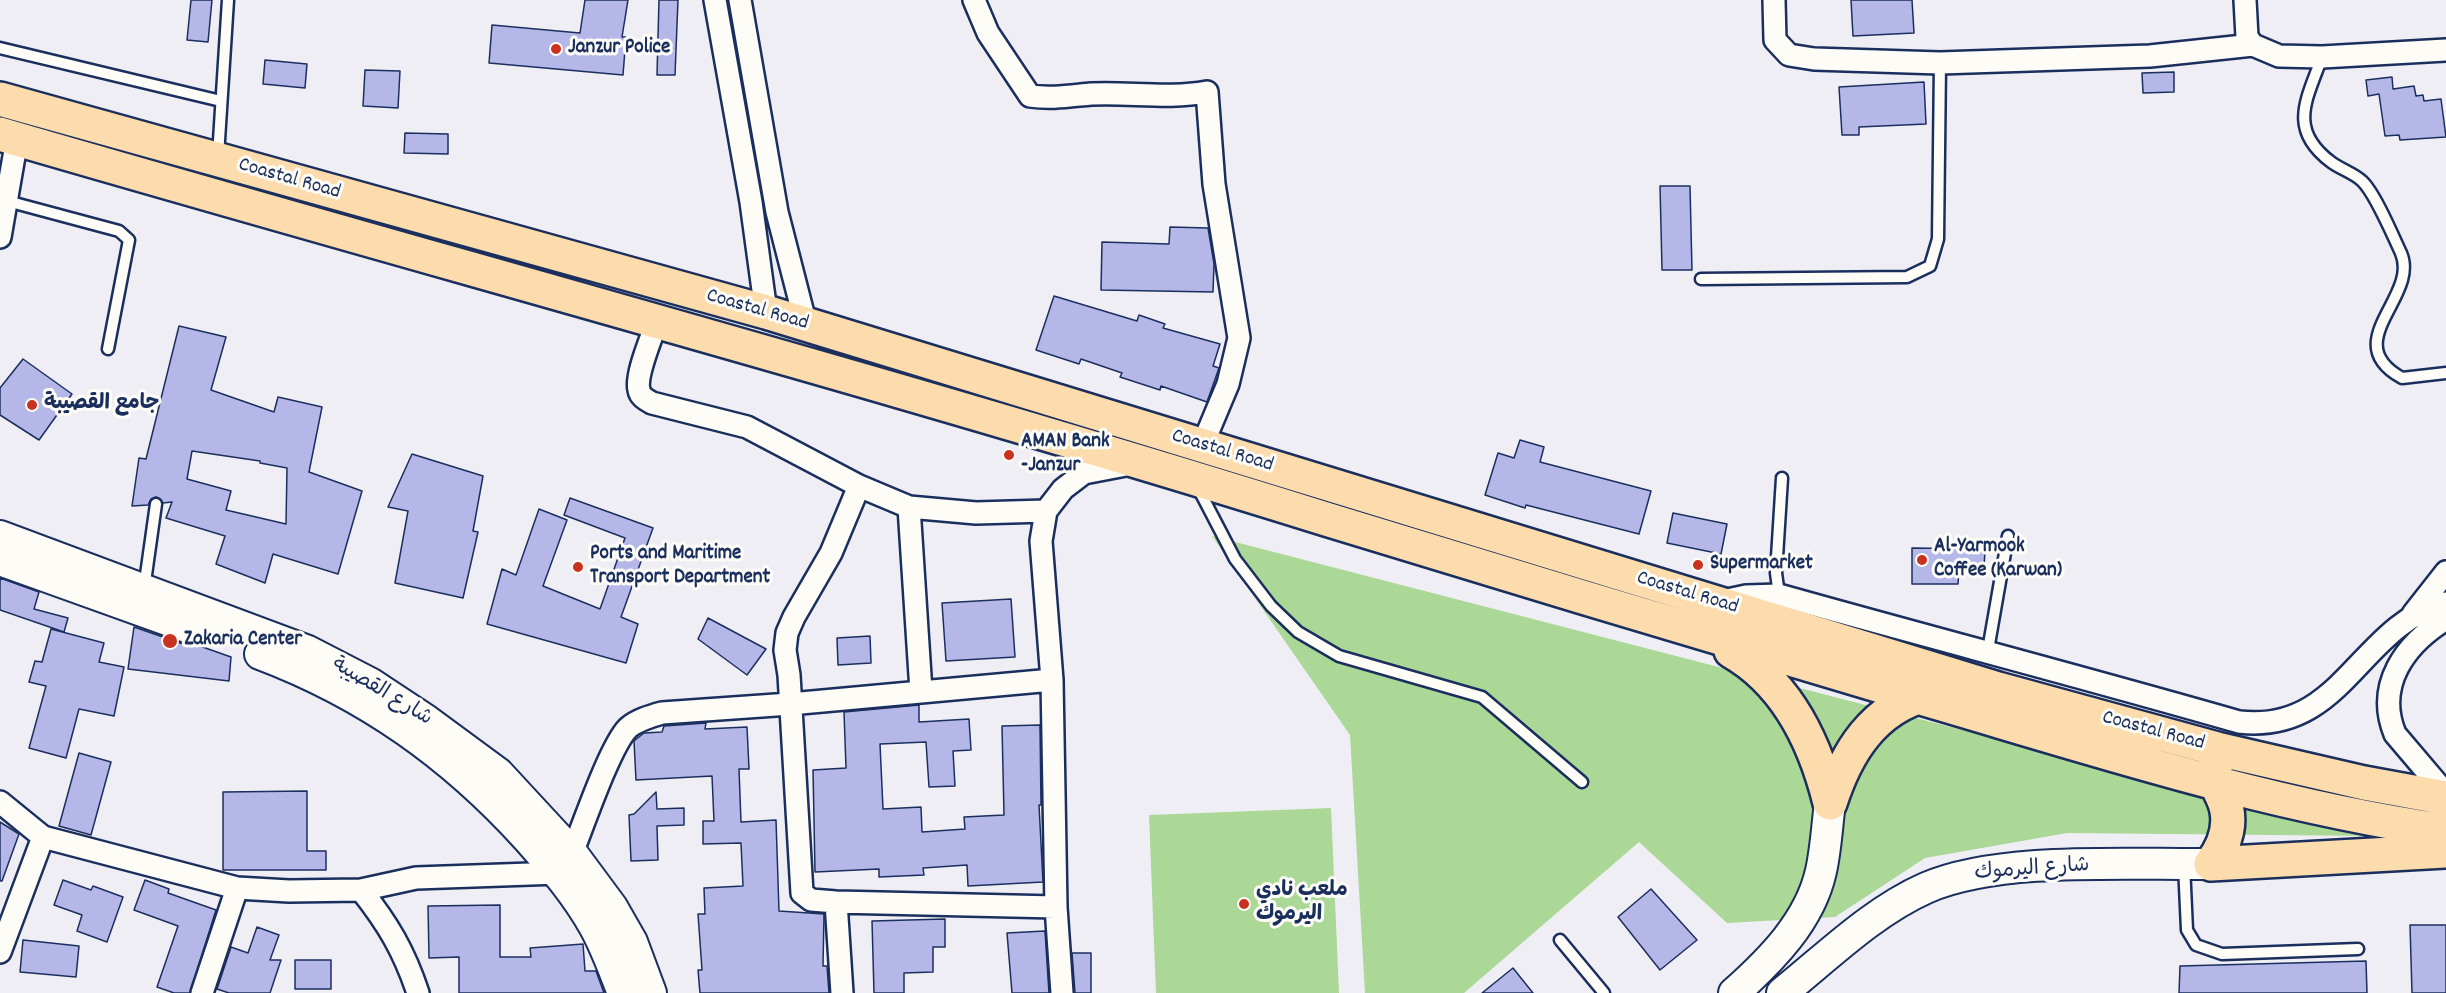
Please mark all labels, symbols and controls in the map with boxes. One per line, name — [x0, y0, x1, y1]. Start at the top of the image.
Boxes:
place label: Janzur Police — [568, 36, 670, 62]
marker: Janzur Police — [549, 42, 563, 56]
street label: Coastal Road — [235, 153, 343, 207]
street label: Coastal Road — [703, 284, 811, 338]
place label: جامع القصيبة — [44, 392, 159, 418]
marker: جامع القصيبة — [25, 398, 39, 412]
street label: Coastal Road — [1168, 425, 1276, 479]
place label: AMAN Bank -Janzur — [1021, 430, 1110, 480]
marker: AMAN Bank -Janzur — [1002, 448, 1016, 462]
place label: Al-Yarmook Coffee (Karwan) — [1934, 535, 2062, 585]
place label: Ports and Maritime Transport Department — [590, 542, 770, 592]
place label: Supermarket — [1710, 552, 1813, 578]
marker: Al-Yarmook Coffee (Karwan) — [1915, 553, 1929, 567]
marker: Supermarket — [1691, 558, 1705, 572]
marker: Ports and Maritime Transport Department — [571, 560, 585, 574]
street label: Coastal Road — [1633, 567, 1741, 621]
place label: Zakaria Center — [184, 628, 302, 654]
marker: Zakaria Center — [161, 632, 179, 650]
street label: شارع القصيبة — [326, 653, 436, 733]
street label: Coastal Road — [2099, 706, 2207, 758]
street label: شارع اليرموك — [1974, 854, 2090, 888]
place label: ملعب نادي اليرموك — [1256, 879, 1348, 929]
marker: ملعب نادي اليرموك — [1237, 897, 1251, 911]

